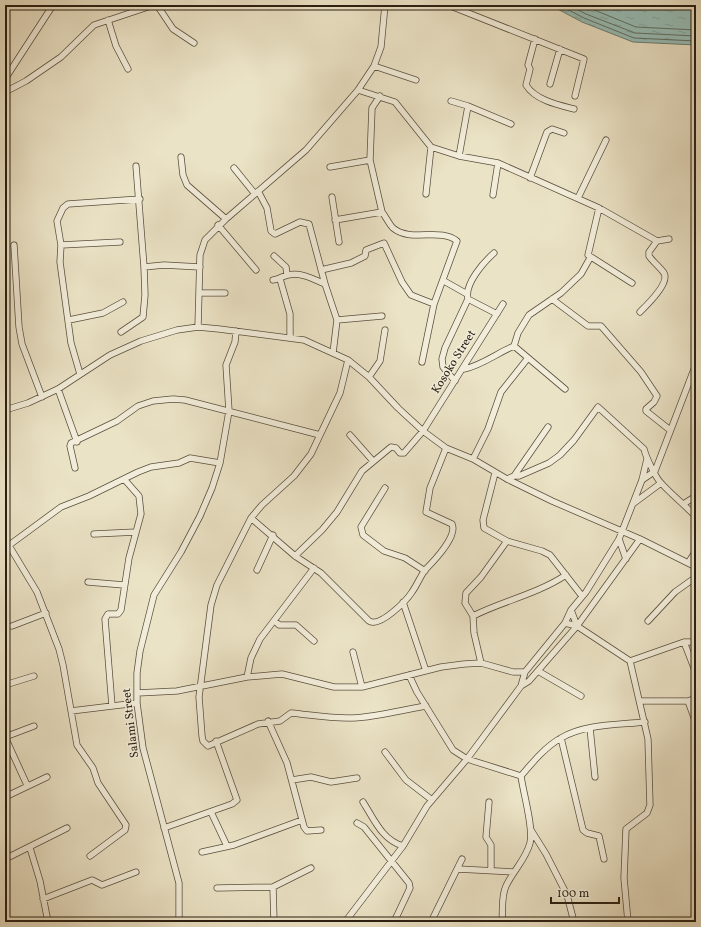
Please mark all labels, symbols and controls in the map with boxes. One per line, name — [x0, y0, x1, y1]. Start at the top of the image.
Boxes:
street label: Kosoko Street — [428, 327, 480, 397]
street label: Salami Street — [119, 687, 143, 759]
scale bar — [551, 879, 619, 905]
text: 100 m — [557, 886, 590, 902]

